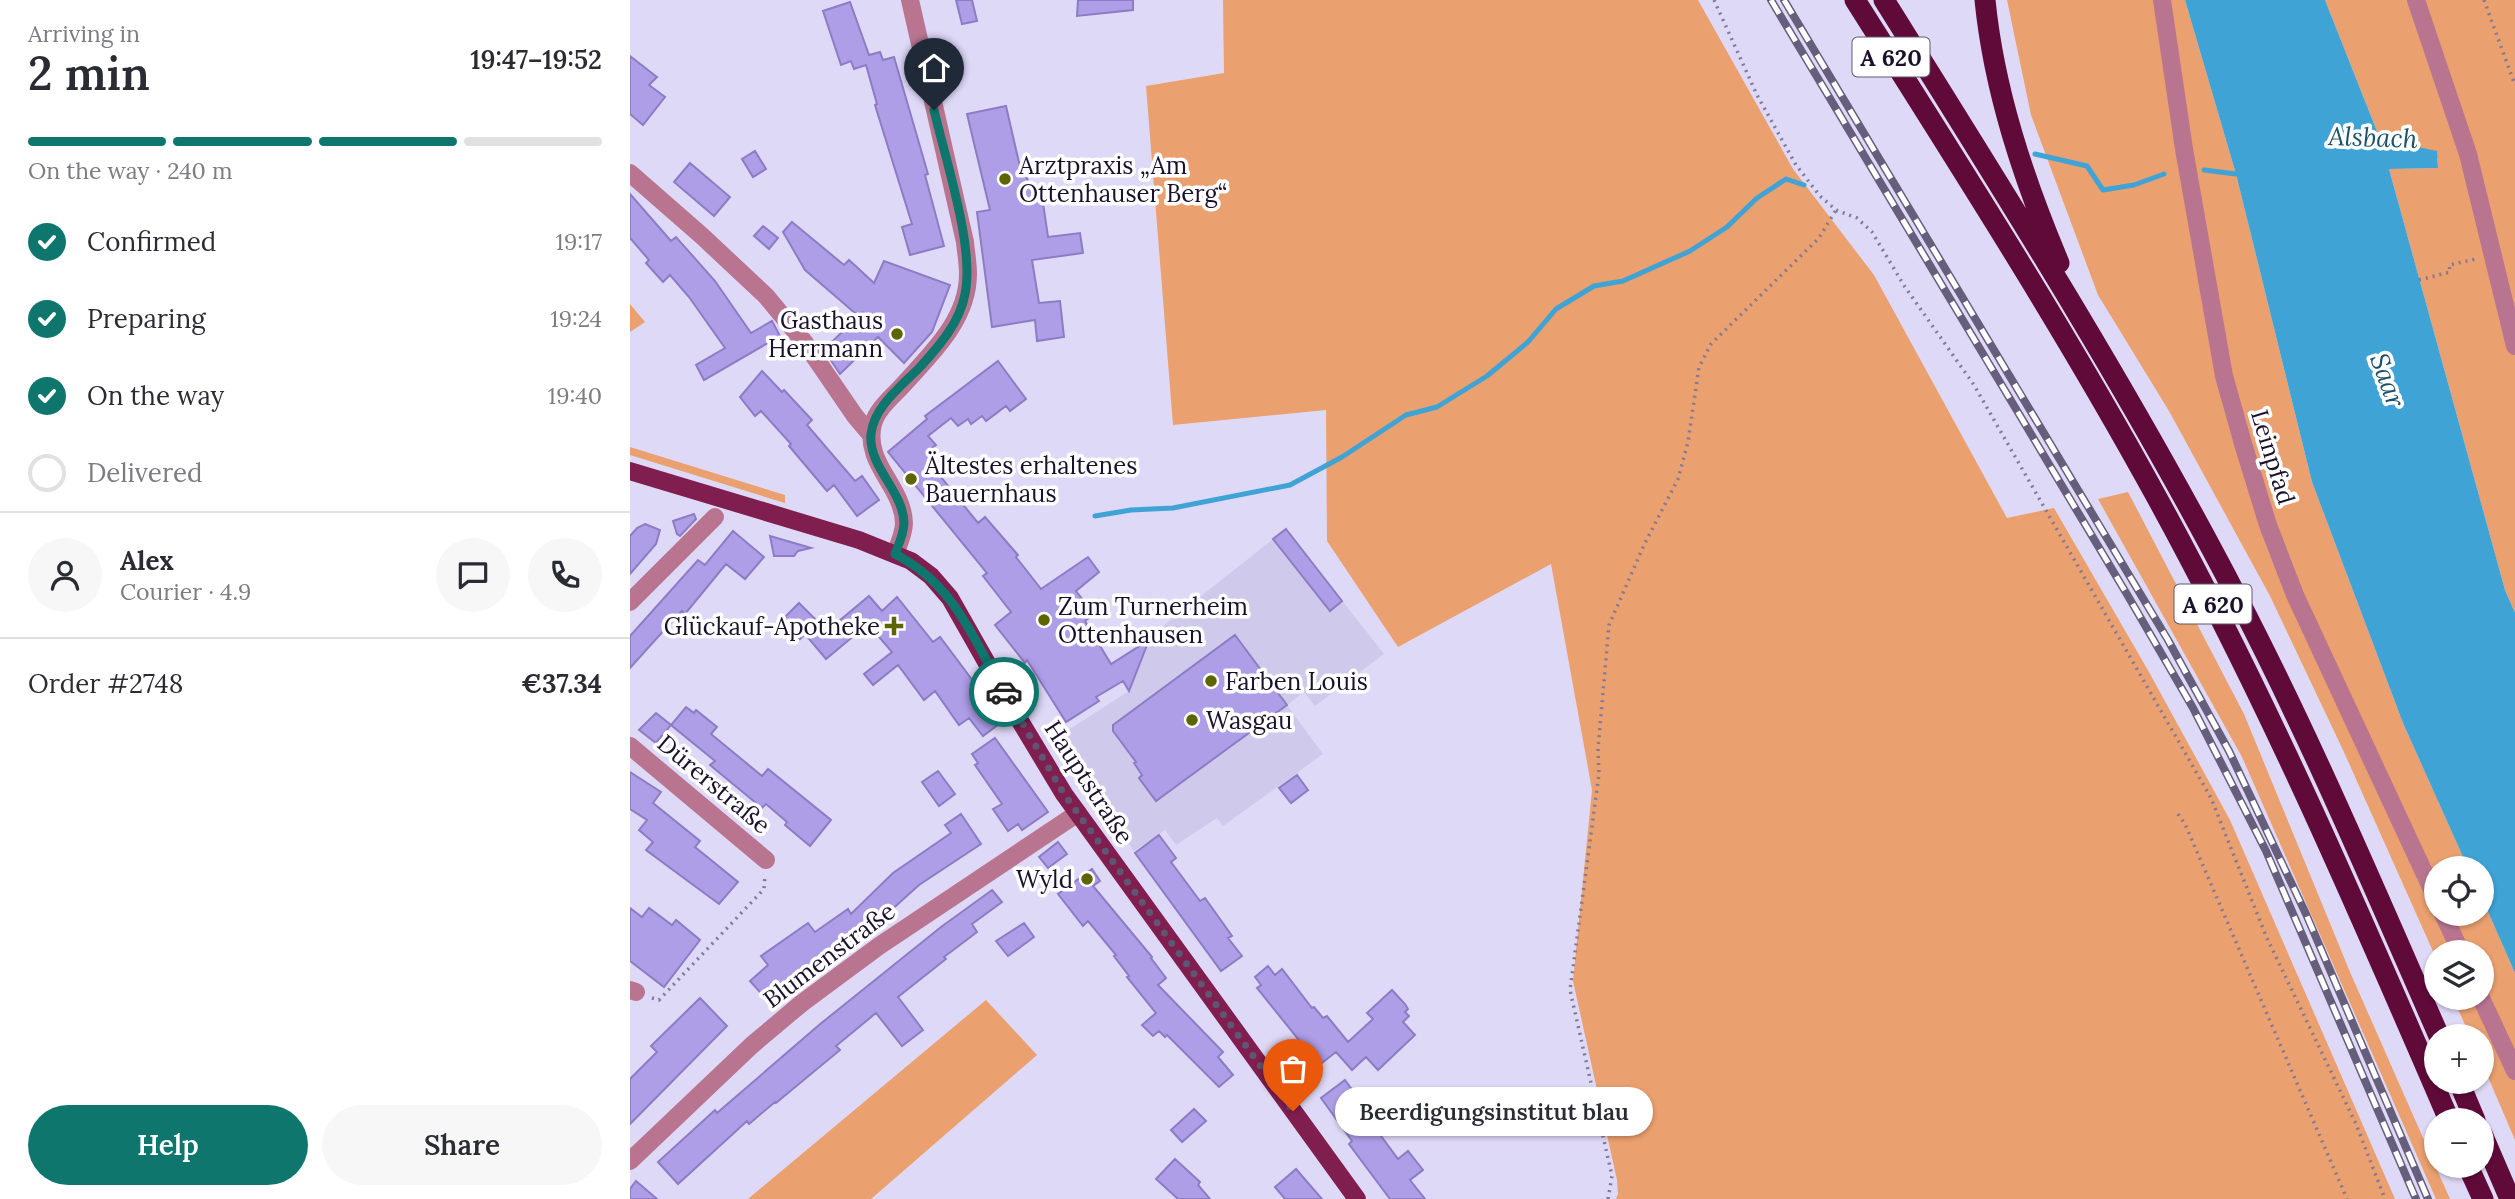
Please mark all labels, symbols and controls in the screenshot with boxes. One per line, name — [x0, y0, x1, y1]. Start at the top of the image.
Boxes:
text: Arriving in — [28, 19, 140, 48]
pin — [904, 38, 964, 110]
road number: A 620 — [1852, 38, 1930, 76]
text: 19:47–19:52 — [470, 43, 602, 76]
text: 2 min — [28, 44, 150, 103]
icon: home — [915, 49, 953, 87]
water label: Alsbach — [2327, 119, 2418, 155]
place label: Arztpraxis „Am Ottenhauser Berg“ — [1018, 150, 1227, 209]
text: On the way · 240 m — [28, 156, 233, 185]
marker: Arztpraxis „Am Ottenhauser Berg“ — [997, 171, 1013, 187]
icon: check — [28, 223, 66, 261]
text: Confirmed — [87, 225, 216, 258]
text: 19:17 — [556, 227, 602, 256]
icon: check — [28, 300, 66, 338]
text: Preparing — [87, 302, 206, 335]
text: 19:24 — [550, 304, 602, 333]
place label: Gasthaus Herrmann — [768, 305, 883, 364]
marker: Gasthaus Herrmann — [889, 326, 905, 342]
water label: Saar — [2363, 348, 2413, 412]
icon: check — [28, 377, 66, 415]
text: On the way — [87, 379, 224, 412]
text: 19:40 — [548, 381, 602, 410]
street label: Leinpfad — [2244, 406, 2302, 508]
place label: Ältestes erhaltenes Bauernhaus — [924, 450, 1137, 509]
text: Delivered — [87, 456, 203, 489]
marker: Ältestes erhaltenes Bauernhaus — [903, 471, 919, 487]
button: person — [28, 538, 102, 612]
button: chat — [436, 538, 510, 612]
button: phone — [528, 538, 602, 612]
text: Alex — [120, 544, 174, 577]
text: Courier · 4.9 — [120, 577, 251, 606]
road number: A 620 — [2174, 584, 2252, 624]
place label: Zum Turnerheim Ottenhausen — [1058, 591, 1248, 650]
place label: Glückauf-Apotheke — [664, 611, 880, 642]
marker: Zum Turnerheim Ottenhausen — [1036, 612, 1052, 628]
marker: Glückauf-Apotheke — [886, 618, 902, 634]
courier — [969, 657, 1039, 727]
place label: Farben Louis — [1225, 666, 1368, 697]
text: Order #2748 — [28, 667, 183, 700]
text: €37.34 — [521, 667, 602, 700]
icon: car — [985, 673, 1023, 711]
marker: Farben Louis — [1203, 673, 1219, 689]
place label: Wasgau — [1206, 705, 1292, 736]
marker: Wasgau — [1184, 712, 1200, 728]
street label: Hauptstraße — [1038, 714, 1140, 850]
street label: Dürerstraße — [651, 728, 777, 840]
map controls — [2424, 856, 2494, 1178]
button: locate — [2424, 856, 2494, 926]
place label: Wyld — [1016, 864, 1073, 895]
marker: Wyld — [1079, 871, 1095, 887]
street label: Blumenstraße — [757, 895, 901, 1015]
button: layers — [2424, 940, 2494, 1010]
button: + — [2424, 1024, 2494, 1094]
pin — [1263, 1039, 1323, 1111]
icon: bag — [1274, 1050, 1312, 1088]
callout: Beerdigungsinstitut blau — [1335, 1086, 1654, 1136]
text: Beerdigungsinstitut blau — [1359, 1097, 1629, 1126]
button: Help — [28, 1105, 308, 1185]
button: Share — [322, 1105, 602, 1185]
button: − — [2424, 1108, 2494, 1178]

